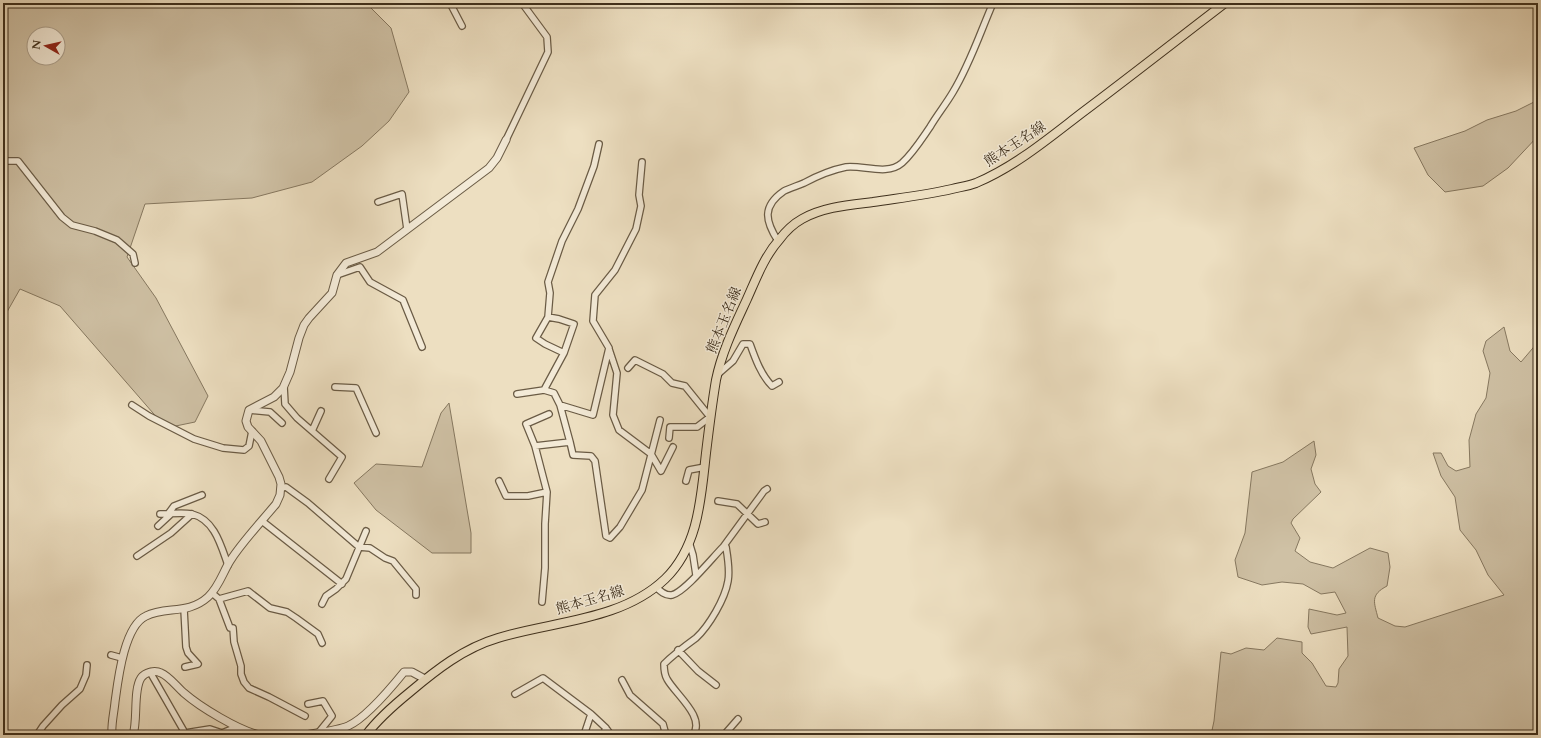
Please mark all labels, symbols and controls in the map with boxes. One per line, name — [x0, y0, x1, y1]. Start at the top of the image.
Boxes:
north arrow — [26, 26, 66, 66]
text: N — [29, 38, 45, 50]
street label: 熊本玉名線 — [980, 117, 1050, 171]
street label: 熊本玉名線 — [702, 284, 746, 356]
street label: 熊本玉名線 — [554, 581, 626, 619]

